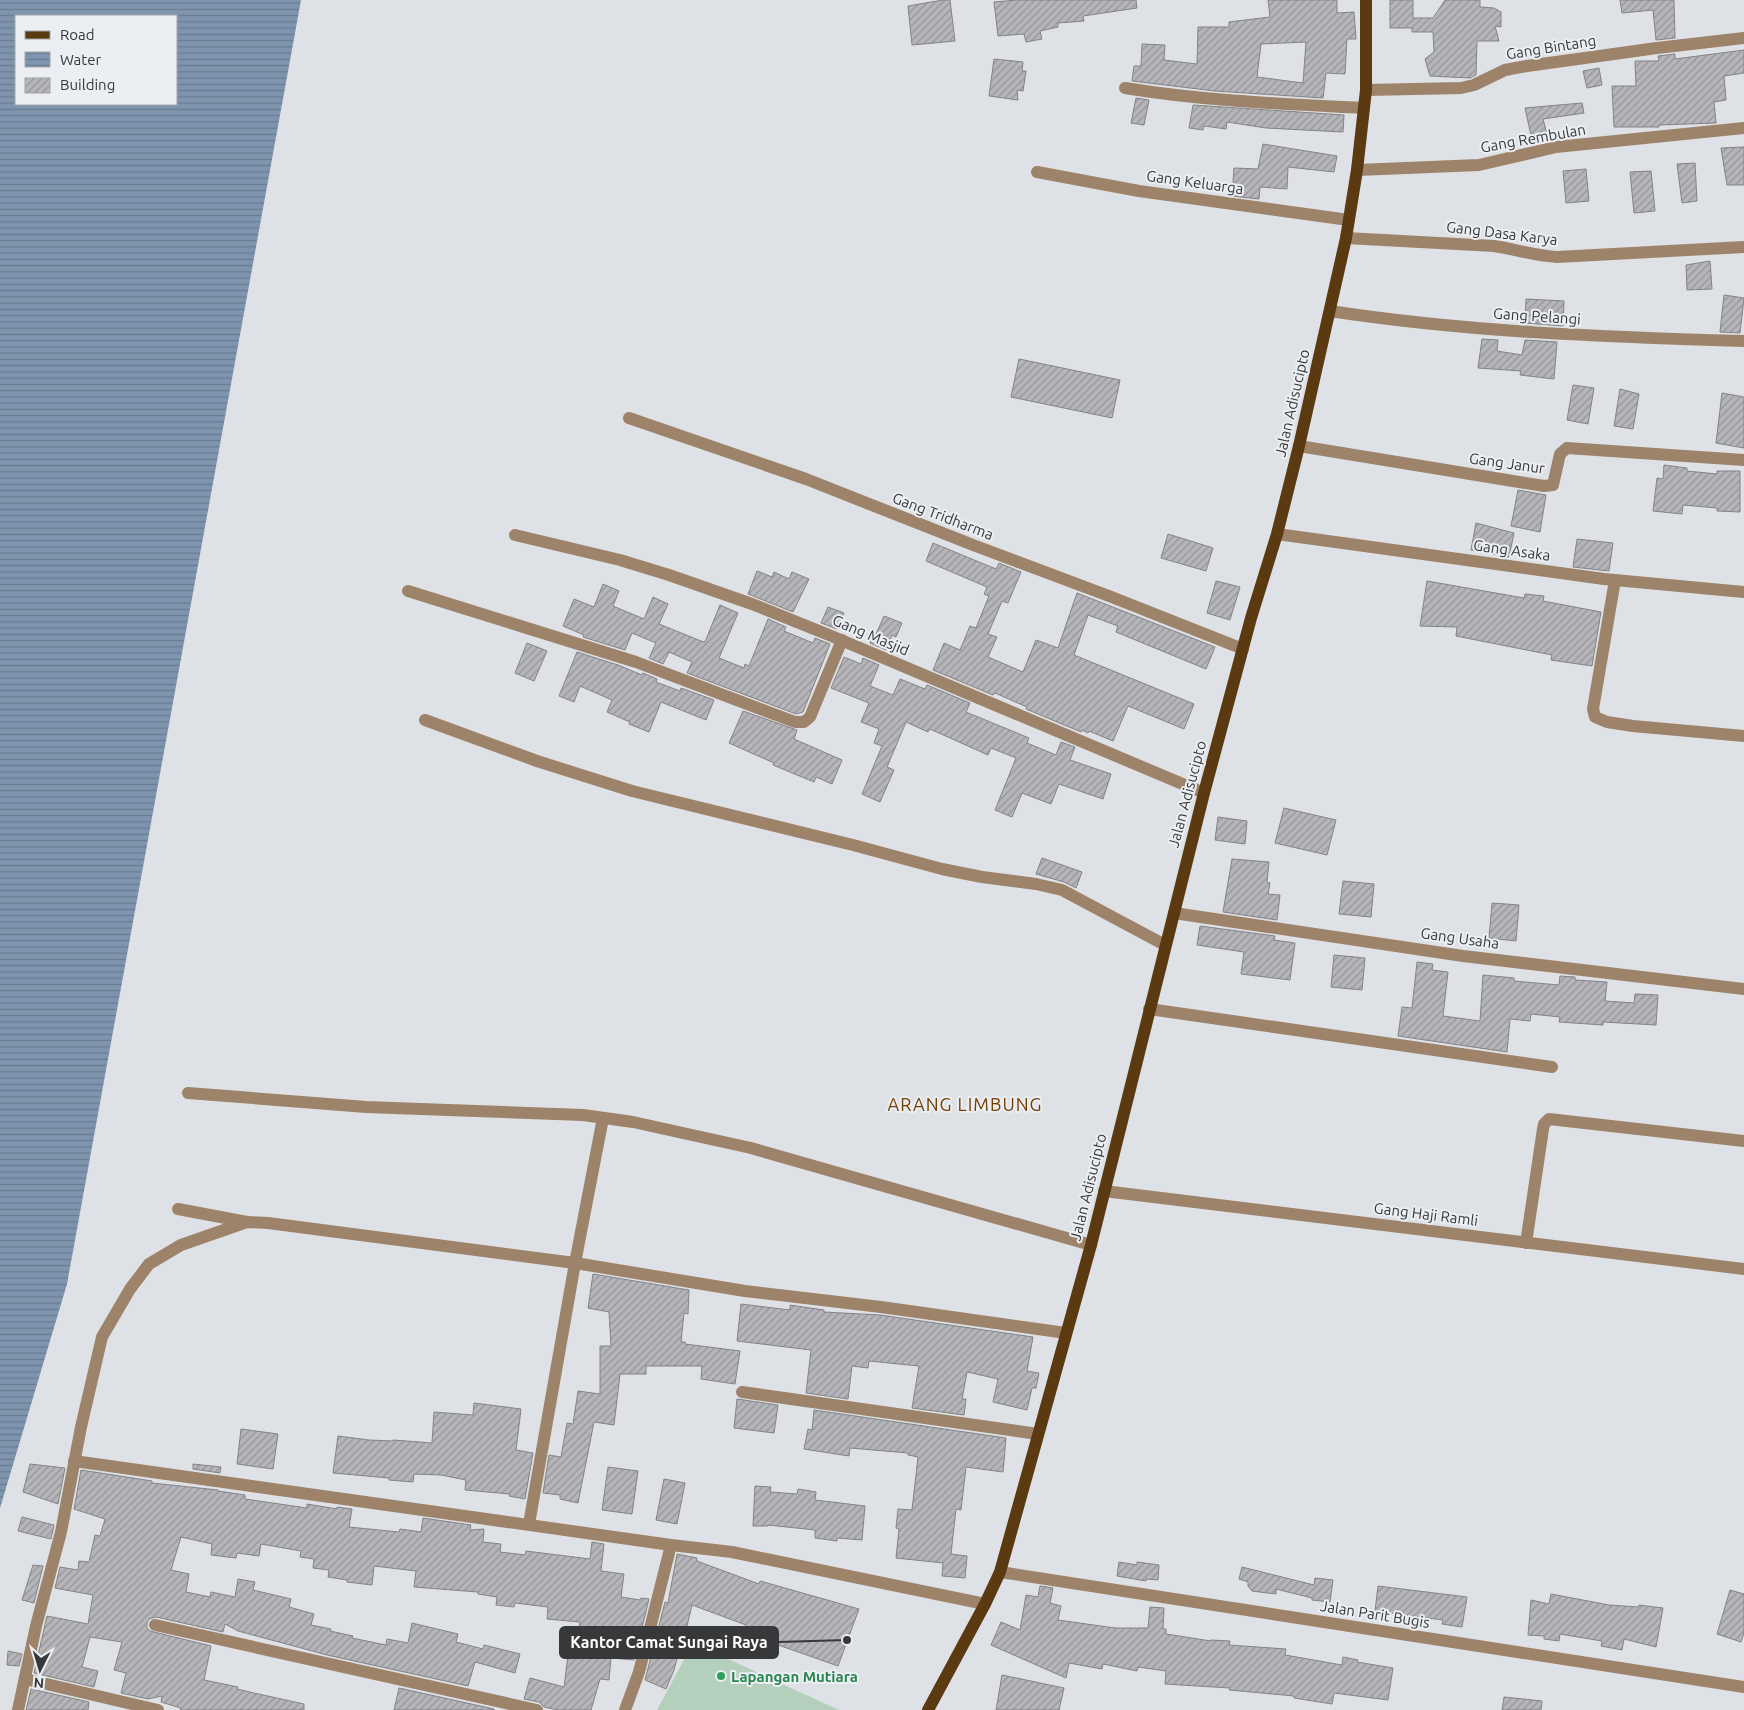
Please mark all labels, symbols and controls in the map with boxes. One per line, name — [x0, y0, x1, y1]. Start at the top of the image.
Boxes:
legend — [15, 15, 178, 105]
text: Road — [60, 26, 95, 43]
street label: Gang Bintang — [1505, 32, 1597, 62]
text: Water — [60, 51, 101, 68]
text: Building — [60, 76, 115, 93]
street label: Gang Rembulan — [1479, 120, 1587, 156]
street label: Gang Keluarga — [1145, 167, 1245, 197]
street label: Gang Dasa Karya — [1445, 218, 1559, 248]
street label: Gang Pelangi — [1493, 304, 1581, 328]
street label: Jalan Adisucipto — [1271, 347, 1313, 459]
street label: Gang Janur — [1468, 449, 1546, 477]
street label: Gang Tridharma — [890, 489, 996, 543]
street label: Gang Asaka — [1472, 536, 1552, 564]
street label: Gang Masjid — [830, 611, 912, 659]
street label: Jalan Adisucipto — [1165, 739, 1209, 849]
street label: Gang Usaha — [1420, 924, 1500, 952]
district label: ARANG LIMBUNG — [888, 1094, 1042, 1114]
street label: Jalan Adisucipto — [1066, 1132, 1110, 1242]
street label: Gang Haji Ramli — [1373, 1199, 1479, 1229]
street label: Jalan Parit Bugis — [1319, 1597, 1431, 1631]
callout: Kantor Camat Sungai Raya — [560, 1627, 778, 1658]
text: Kantor Camat Sungai Raya — [570, 1633, 768, 1651]
north arrow — [15, 1645, 65, 1695]
place label: Lapangan Mutiara — [731, 1668, 858, 1685]
marker: Lapangan Mutiara — [715, 1670, 727, 1682]
text: N — [33, 1675, 45, 1691]

